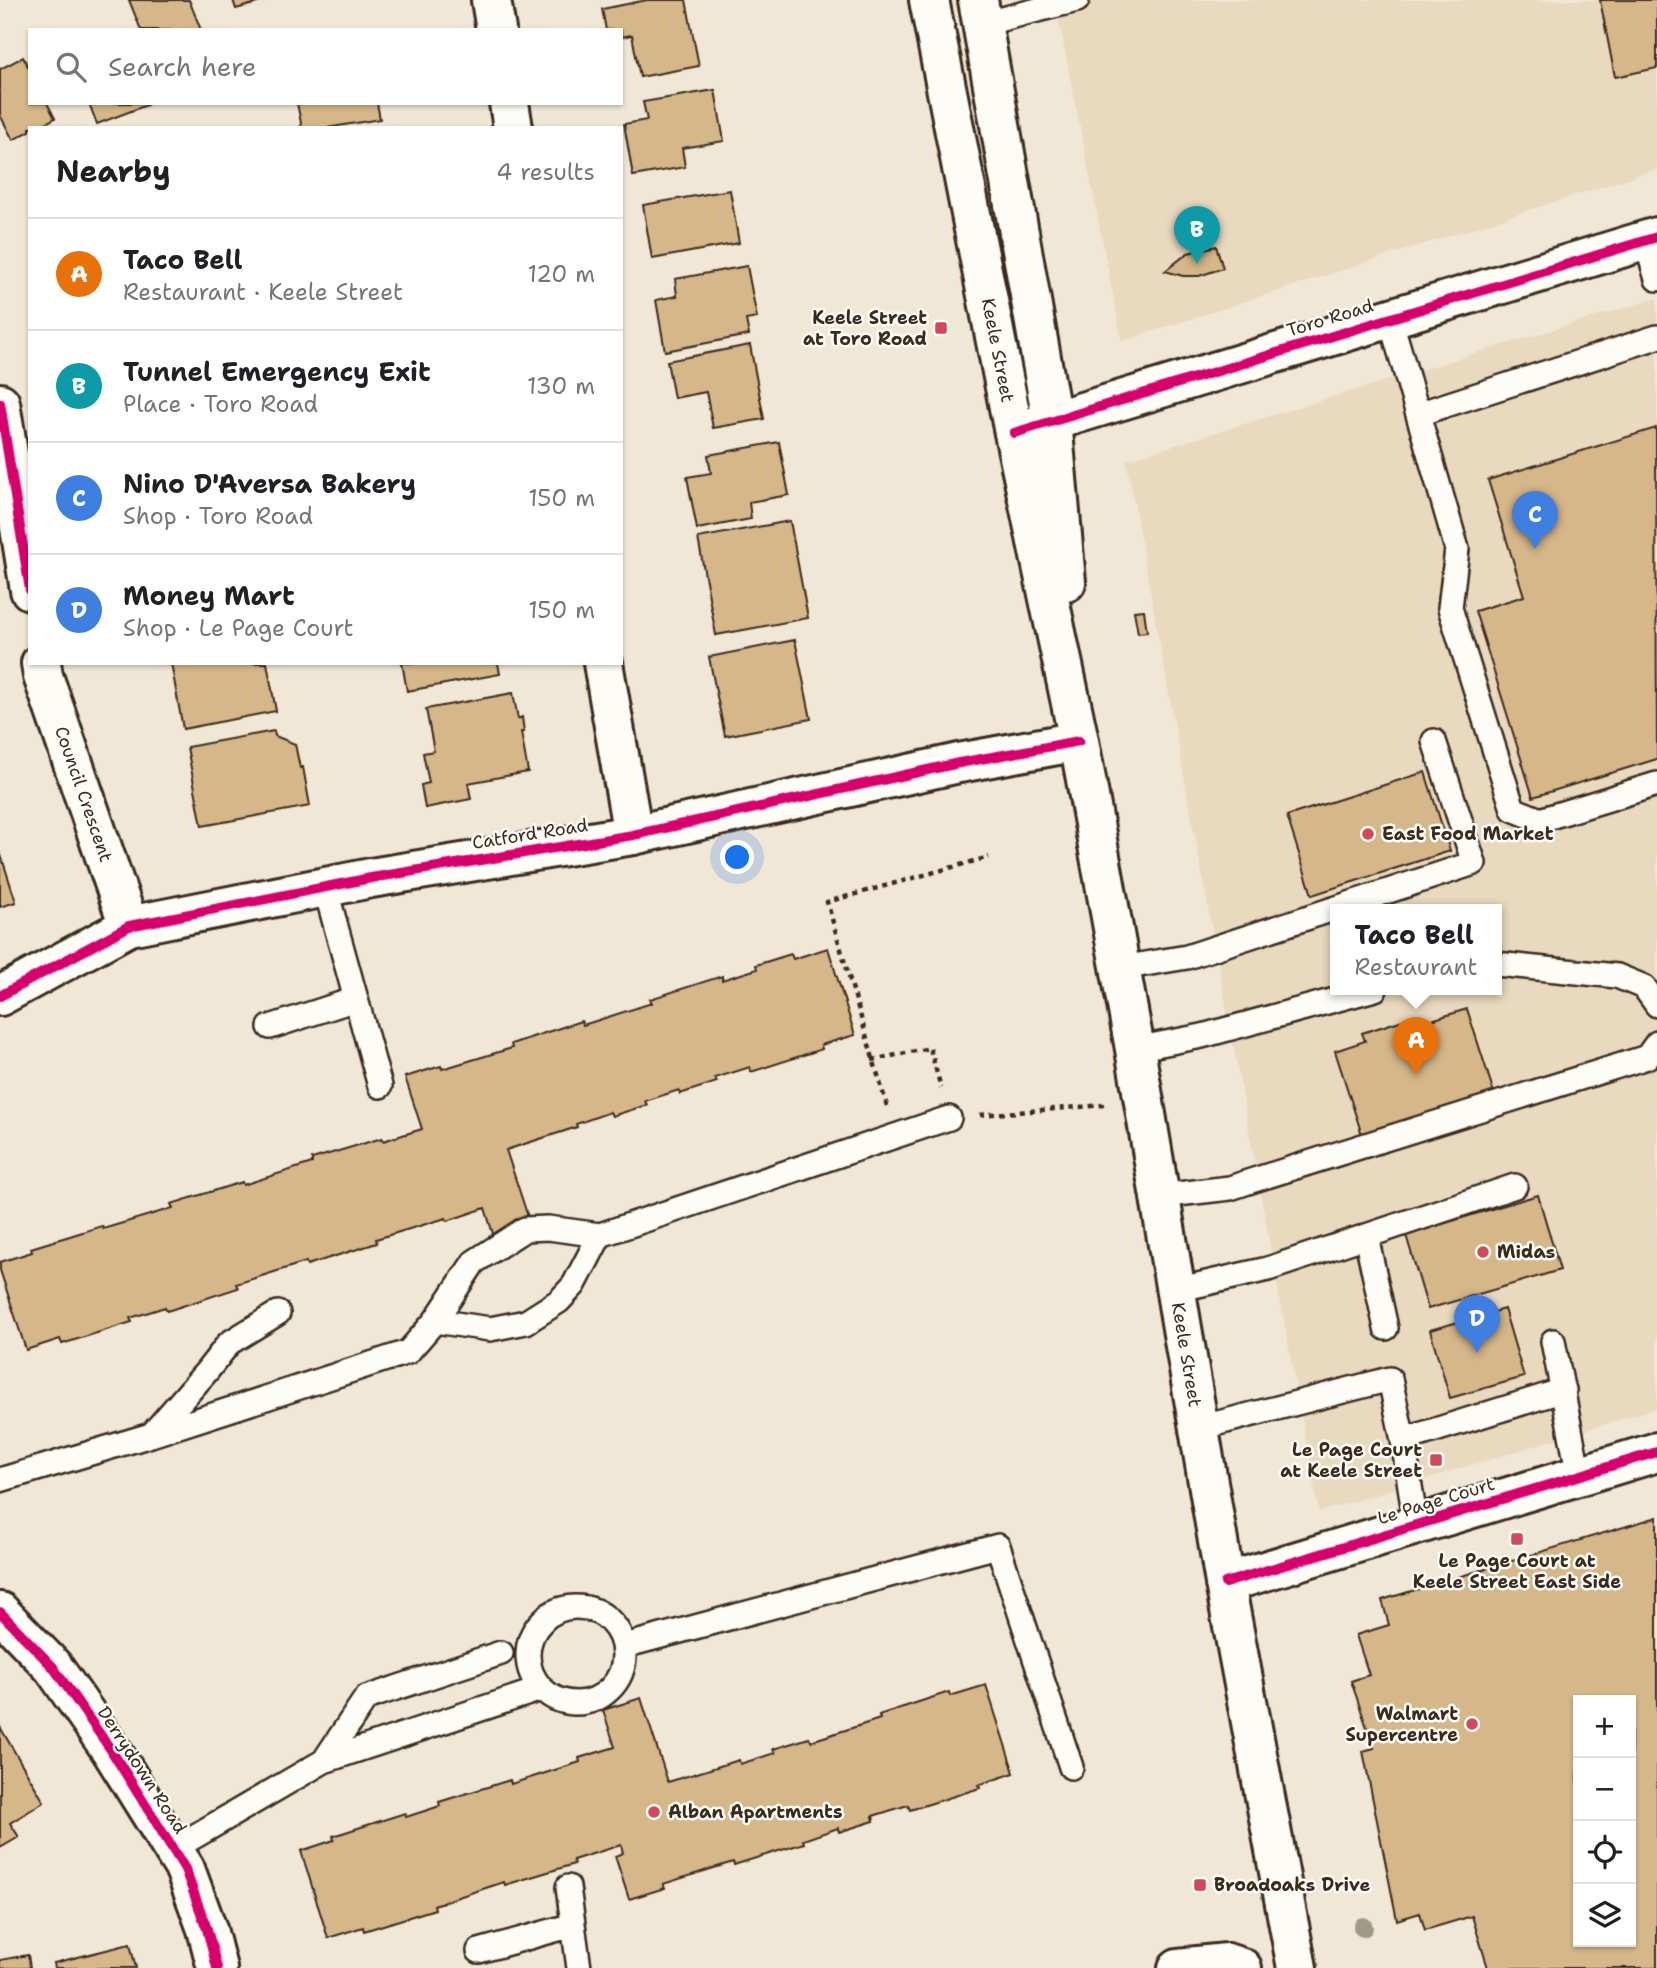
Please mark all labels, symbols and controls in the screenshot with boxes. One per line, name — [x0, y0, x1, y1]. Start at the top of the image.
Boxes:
search box — [28, 28, 623, 105]
icon: search — [52, 48, 90, 86]
text: Search here — [108, 49, 257, 84]
text: Nearby — [56, 151, 171, 192]
text: 4 results — [496, 157, 595, 187]
pin: B — [1174, 206, 1220, 264]
text: Taco Bell — [123, 242, 242, 277]
text: A — [70, 259, 88, 289]
text: 120 m — [527, 259, 595, 289]
text: Restaurant · Keele Street — [123, 277, 403, 307]
street label: Toro Road — [1284, 293, 1376, 343]
street label: Keele Street — [976, 296, 1020, 405]
place label: Keele Street at Toro Road — [803, 306, 927, 351]
marker: Keele Street at Toro Road — [933, 320, 949, 336]
text: Tunnel Emergency Exit — [123, 354, 431, 389]
text: B — [72, 371, 86, 401]
text: 130 m — [527, 371, 595, 401]
text: Place · Toro Road — [123, 389, 318, 419]
text: Nino D'Aversa Bakery — [123, 466, 416, 501]
text: C — [72, 483, 86, 513]
text: 150 m — [528, 483, 595, 513]
pin: C — [1512, 491, 1558, 549]
text: Shop · Toro Road — [123, 501, 313, 531]
text: Money Mart — [123, 578, 295, 613]
text: D — [71, 595, 87, 625]
text: 150 m — [528, 595, 595, 625]
text: Shop · Le Page Court — [123, 613, 354, 643]
street label: Council Crescent — [49, 723, 118, 865]
street label: Catford Road — [471, 813, 589, 855]
place label: East Food Market — [1382, 822, 1554, 846]
marker: East Food Market — [1360, 826, 1376, 842]
your location — [720, 840, 754, 874]
popup — [1330, 904, 1502, 995]
text: Taco Bell — [1354, 917, 1474, 952]
text: Restaurant — [1354, 952, 1478, 982]
pin: A — [1393, 1017, 1439, 1075]
place label: Midas — [1497, 1240, 1555, 1264]
marker: Midas — [1475, 1244, 1491, 1260]
pin: D — [1454, 1295, 1500, 1353]
street label: Keele Street — [1166, 1300, 1207, 1409]
place label: Le Page Court at Keele Street — [1280, 1438, 1422, 1483]
marker: Le Page Court at Keele Street — [1428, 1452, 1444, 1468]
street label: Le Page Court — [1375, 1472, 1498, 1530]
marker: Le Page Court at Keele Street East Side — [1509, 1531, 1525, 1547]
place label: Le Page Court at Keele Street East Side — [1413, 1549, 1621, 1594]
map controls — [1573, 1695, 1636, 1947]
button: + — [1573, 1695, 1636, 1758]
street label: Derrydown Road — [92, 1702, 192, 1838]
place label: Walmart Supercentre — [1345, 1702, 1458, 1747]
marker: Walmart Supercentre — [1464, 1716, 1480, 1732]
button: − — [1573, 1758, 1636, 1821]
place label: Alban Apartments — [668, 1800, 842, 1824]
marker: Alban Apartments — [646, 1804, 662, 1820]
button: locate — [1573, 1821, 1636, 1884]
place label: Broadoaks Drive — [1214, 1873, 1371, 1897]
marker: Broadoaks Drive — [1192, 1877, 1208, 1893]
button: layers — [1573, 1884, 1636, 1947]

